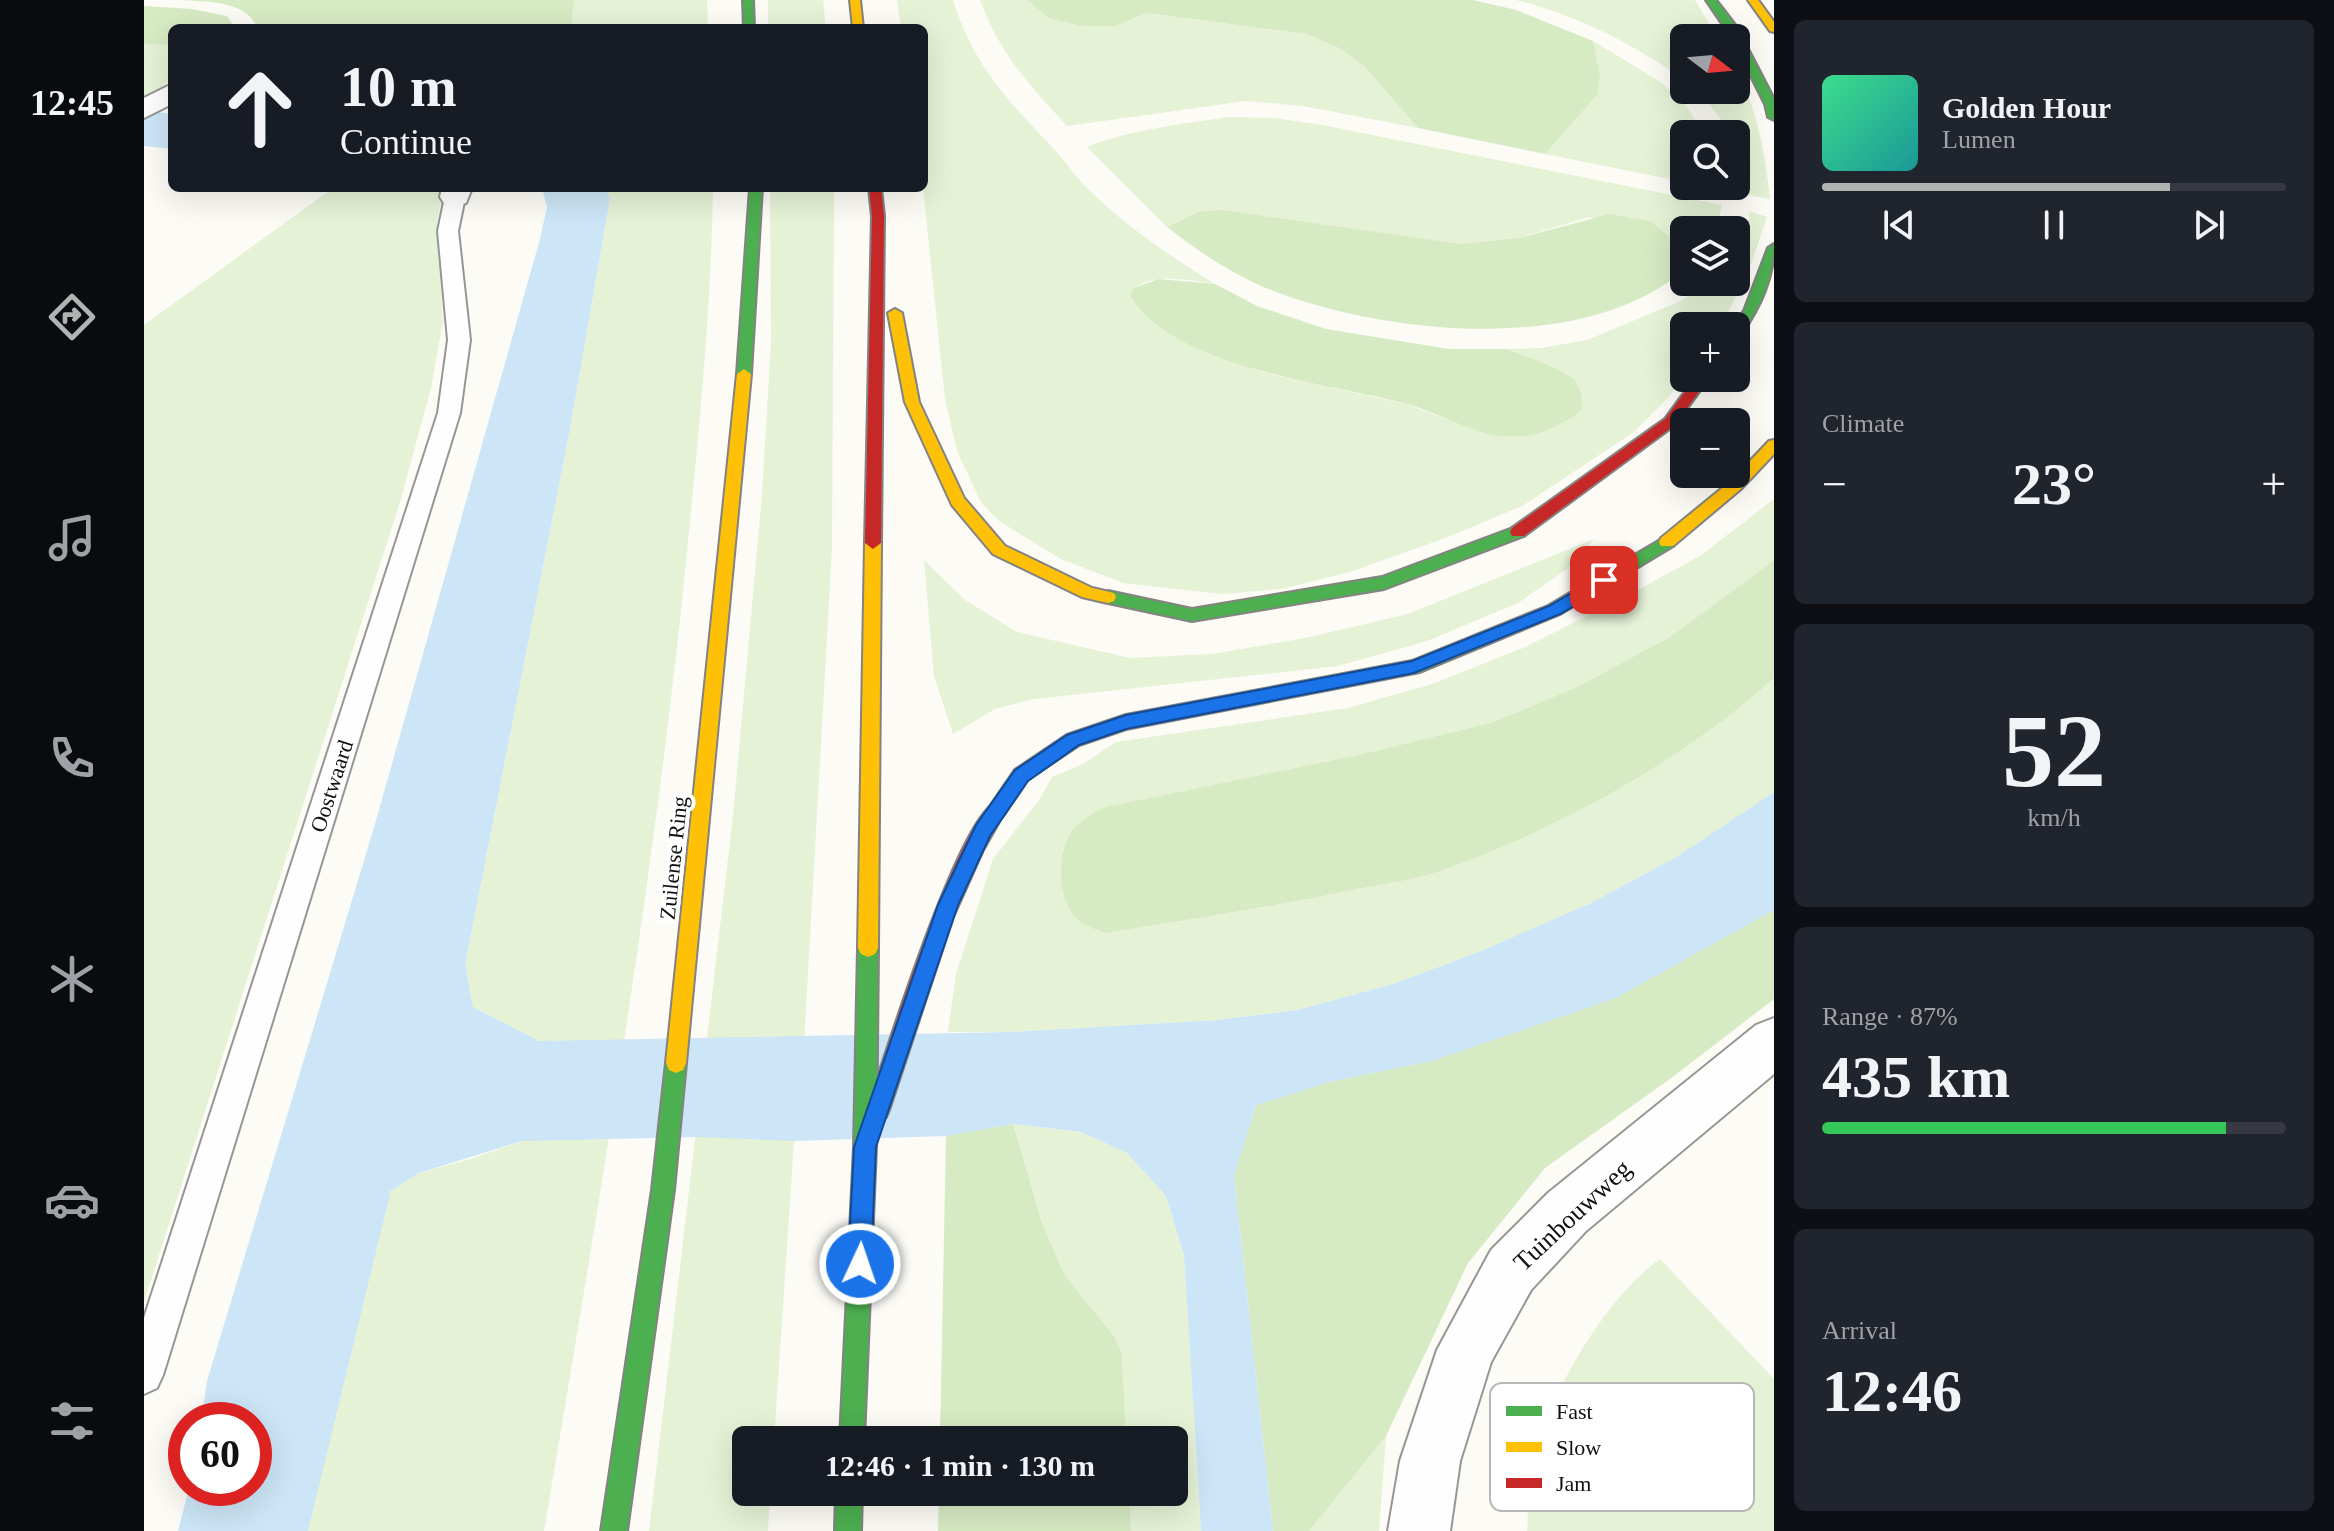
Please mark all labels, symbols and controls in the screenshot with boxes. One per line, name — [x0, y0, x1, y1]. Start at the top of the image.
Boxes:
north arrow — [1670, 24, 1750, 104]
map controls — [1670, 24, 1750, 488]
icon: ahead — [208, 56, 312, 160]
text: 10 m — [340, 56, 457, 118]
text: 12:45 — [30, 83, 114, 123]
text: Golden Hour — [1942, 91, 2111, 124]
button: search — [1670, 120, 1750, 200]
text: Continue — [340, 122, 472, 162]
text: Lumen — [1942, 125, 2016, 154]
icon: previous — [1877, 203, 1921, 247]
icon: pause — [2032, 203, 2076, 247]
icon: next — [2187, 203, 2231, 247]
button: layers — [1670, 216, 1750, 296]
icon: directions — [44, 289, 100, 345]
button: + — [1670, 312, 1750, 392]
button: − — [1670, 408, 1750, 488]
text: Climate — [1822, 409, 1904, 438]
text: 23° — [2012, 451, 2096, 517]
text: − — [1822, 460, 1847, 509]
text: + — [2261, 460, 2286, 509]
icon: music — [44, 510, 100, 566]
pin — [1570, 546, 1638, 614]
icon: arrive — [1582, 558, 1626, 602]
text: 52 — [2002, 693, 2106, 808]
icon: phone — [44, 730, 100, 786]
street label: Oostwaard — [305, 737, 358, 835]
street label: Zuilense Ring — [655, 795, 692, 921]
text: km/h — [2027, 803, 2081, 832]
icon: climate — [44, 951, 100, 1007]
text: Range · 87% — [1822, 1002, 1958, 1031]
text: 435 km — [1822, 1044, 2010, 1110]
street label: Tuinbouwweg — [1508, 1154, 1637, 1277]
icon: car — [44, 1172, 100, 1228]
position arrow — [818, 1222, 902, 1306]
text: Arrival — [1822, 1316, 1897, 1345]
text: 12:46 — [1822, 1358, 1962, 1424]
legend — [1490, 1383, 1754, 1511]
icon: filters — [44, 1393, 100, 1449]
text: Fast — [1556, 1399, 1593, 1424]
speed limit sign: 60 — [168, 1402, 272, 1506]
text: Slow — [1556, 1435, 1601, 1460]
text: 12:46 · 1 min · 130 m — [825, 1449, 1095, 1482]
text: Jam — [1556, 1471, 1591, 1496]

